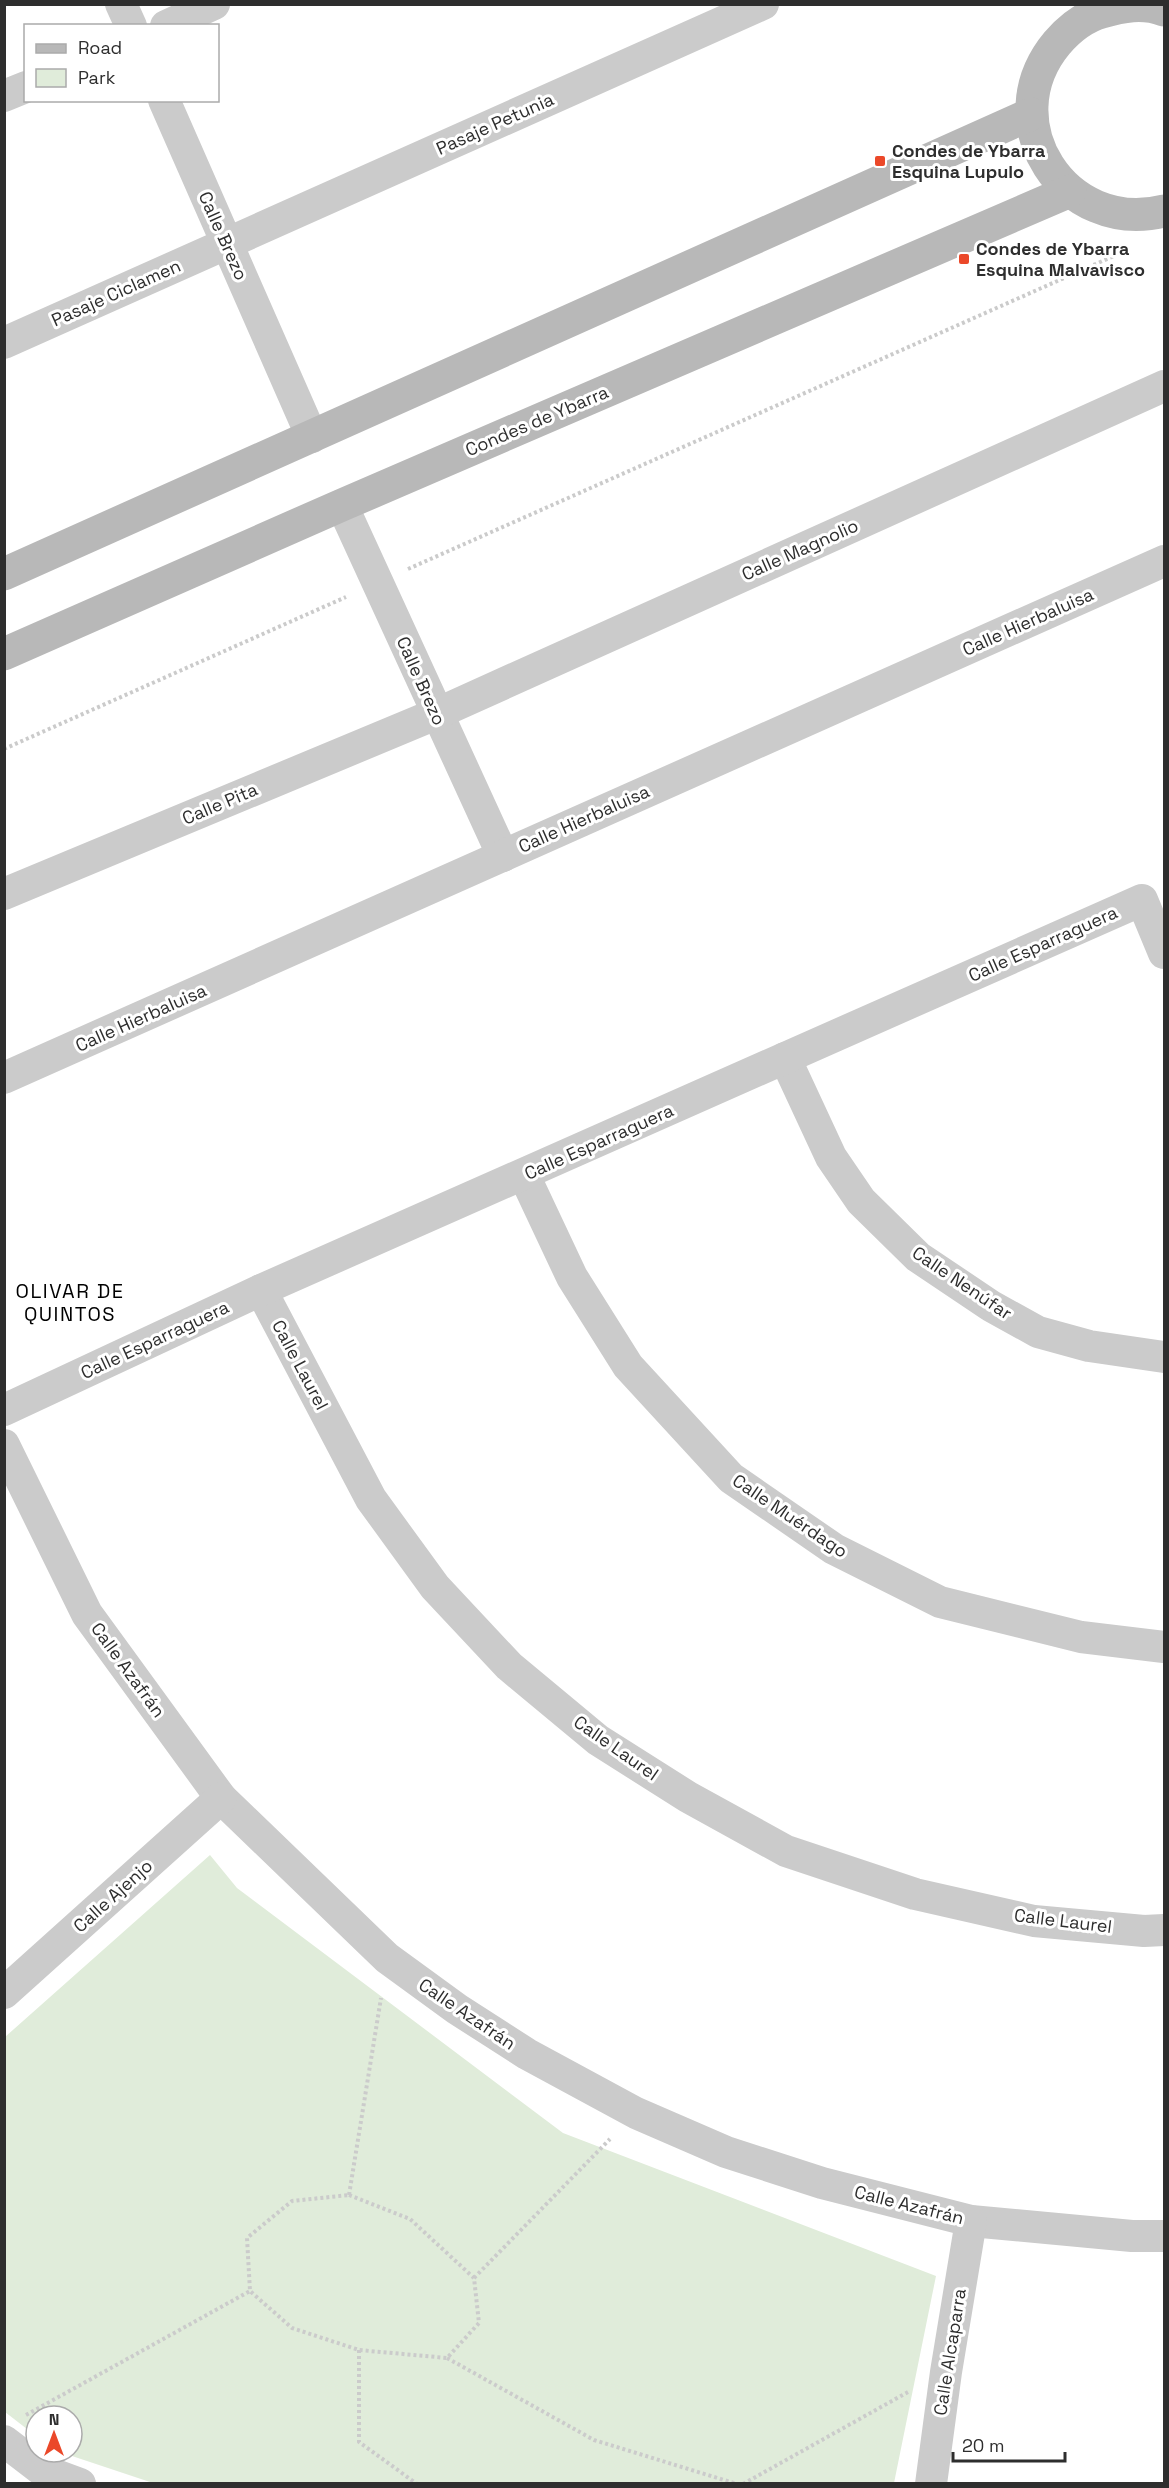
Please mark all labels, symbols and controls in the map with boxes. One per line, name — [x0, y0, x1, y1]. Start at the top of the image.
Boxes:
legend — [24, 24, 219, 102]
text: Road — [78, 36, 122, 59]
text: Park — [78, 66, 116, 89]
street label: Pasaje Petunia — [432, 87, 557, 160]
place label: Condes de Ybarra Esquina Lupulo — [892, 139, 1046, 183]
marker: Condes de Ybarra Esquina Lupulo — [873, 154, 887, 168]
street label: Calle Brezo — [194, 188, 253, 284]
place label: Condes de Ybarra Esquina Malvavisco — [976, 237, 1145, 281]
marker: Condes de Ybarra Esquina Malvavisco — [957, 252, 971, 266]
street label: Pasaje Ciclamen — [48, 254, 184, 331]
street label: Condes de Ybarra — [462, 380, 612, 461]
street label: Calle Magnolio — [738, 514, 862, 586]
street label: Calle Hierbaluisa — [959, 582, 1097, 661]
street label: Calle Brezo — [392, 633, 451, 729]
street label: Calle Pita — [179, 777, 261, 830]
street label: Calle Hierbaluisa — [515, 779, 653, 858]
street label: Calle Esparraguera — [965, 900, 1121, 987]
street label: Calle Hierbaluisa — [72, 978, 210, 1057]
street label: Calle Esparraguera — [521, 1098, 677, 1185]
street label: Calle Nenúfar — [908, 1241, 1017, 1325]
district label: OLIVAR DE QUINTOS — [16, 1278, 124, 1327]
street label: Calle Esparraguera — [77, 1295, 233, 1384]
street label: Calle Laurel — [267, 1316, 334, 1414]
street label: Calle Muérdago — [728, 1469, 852, 1563]
street label: Calle Azafrán — [86, 1618, 171, 1722]
street label: Calle Laurel — [569, 1710, 663, 1785]
street label: Calle Ajenjo — [68, 1854, 157, 1937]
street label: Calle Laurel — [1013, 1903, 1113, 1938]
street label: Calle Azafrán — [414, 1973, 520, 2054]
street label: Calle Azafrán — [852, 2180, 966, 2229]
street label: Calle Alcaparra — [928, 2287, 971, 2417]
north arrow — [24, 2404, 84, 2464]
text: N — [49, 2409, 59, 2430]
scale bar — [953, 2425, 1066, 2463]
text: 20 m — [962, 2434, 1005, 2457]

